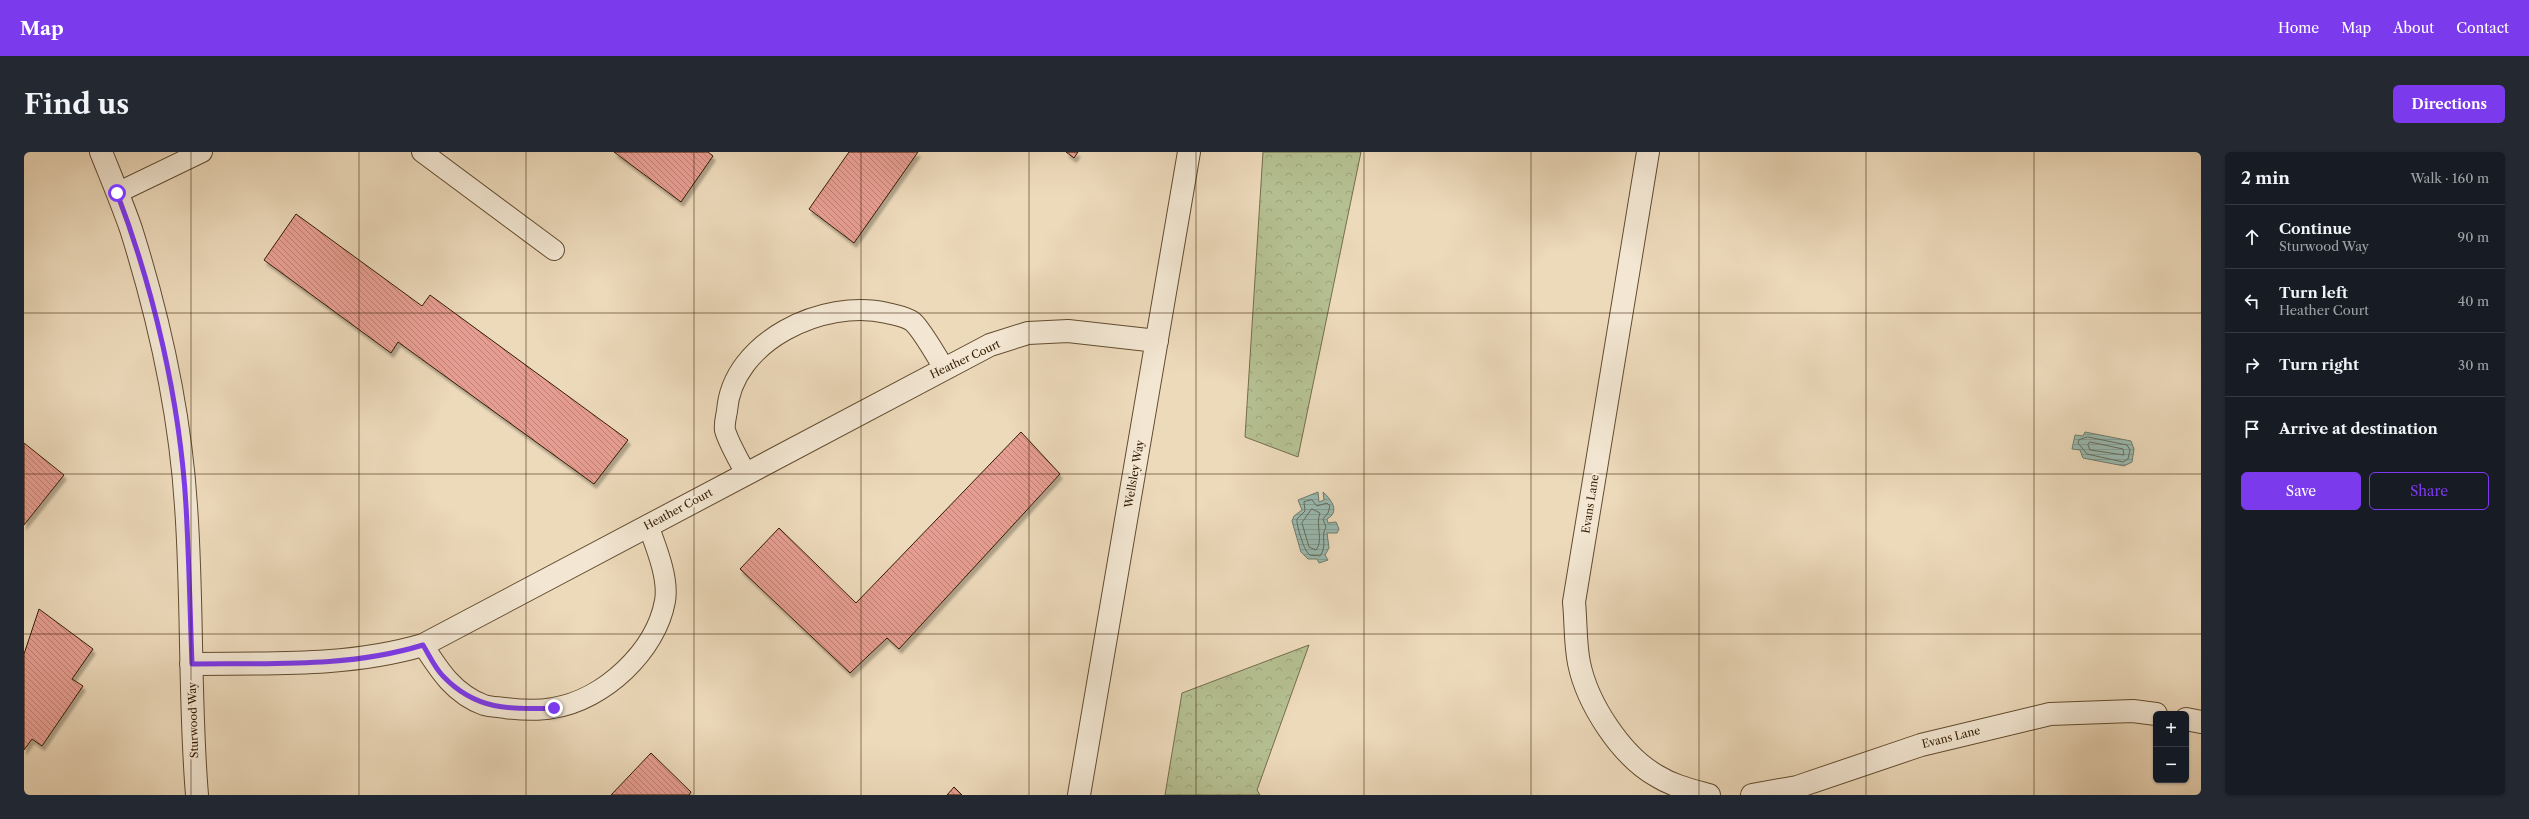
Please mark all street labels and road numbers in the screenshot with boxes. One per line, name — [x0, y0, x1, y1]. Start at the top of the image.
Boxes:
street label: Heather Court — [928, 337, 1002, 381]
street label: Wellsley Way — [1121, 438, 1147, 510]
street label: Evans Lane — [1578, 473, 1602, 535]
street label: Heather Court — [641, 485, 715, 533]
street label: Sturwood Way — [185, 681, 201, 758]
street label: Evans Lane — [1920, 723, 1982, 751]

